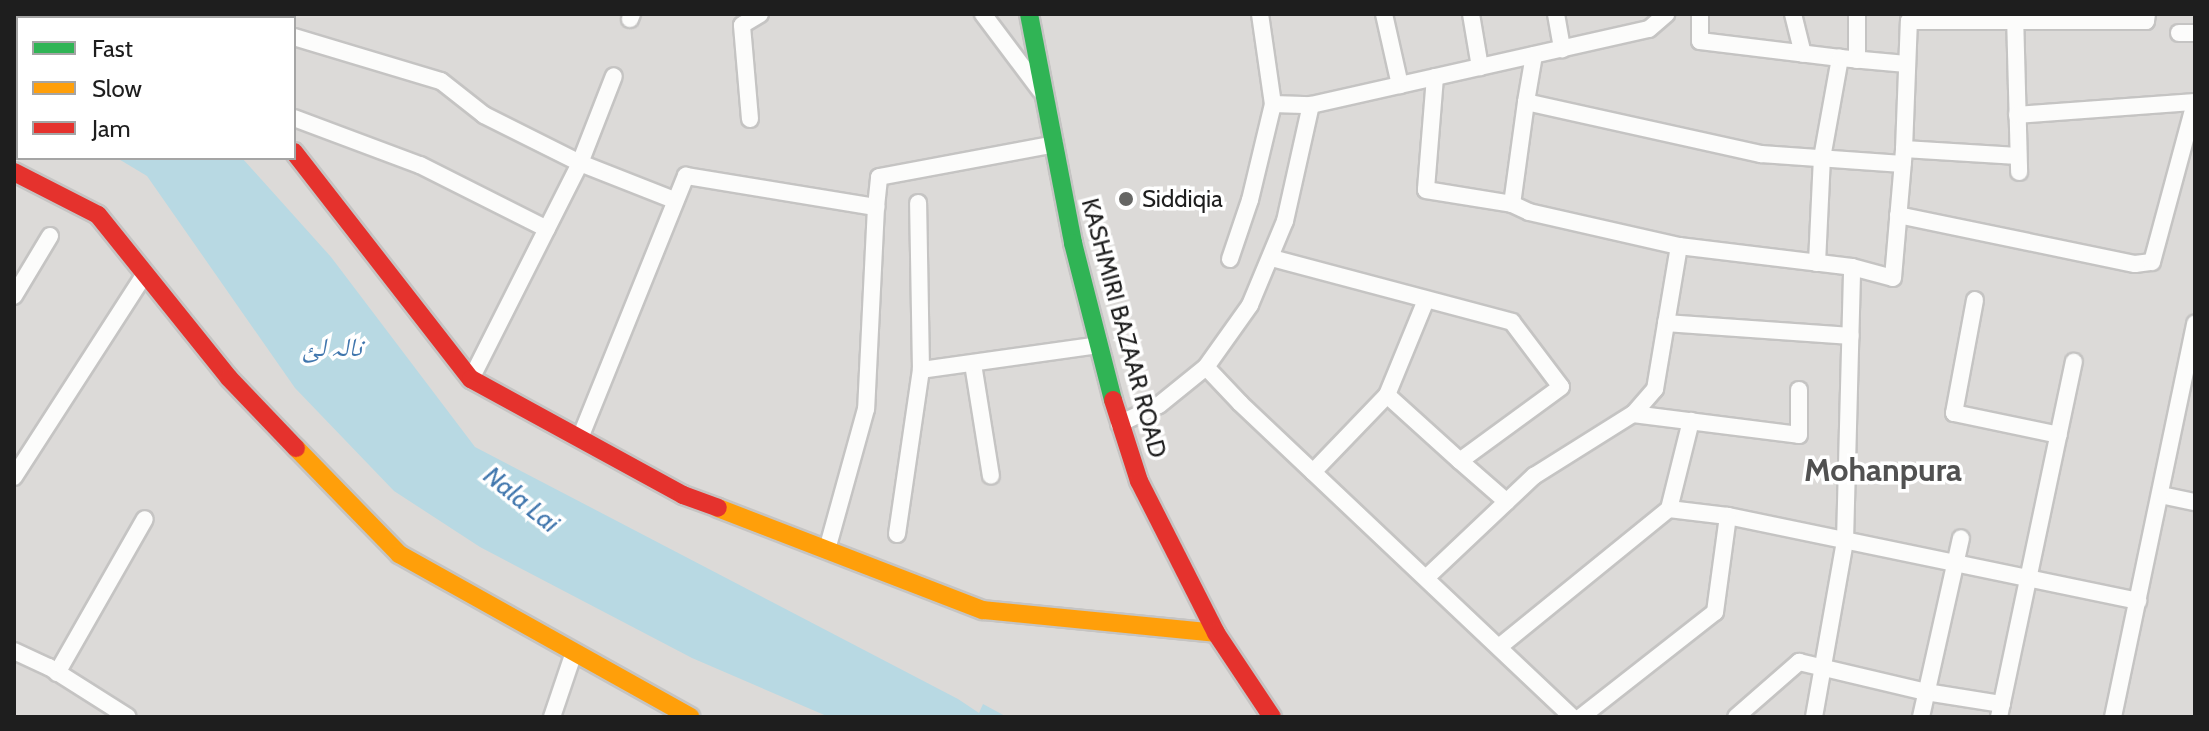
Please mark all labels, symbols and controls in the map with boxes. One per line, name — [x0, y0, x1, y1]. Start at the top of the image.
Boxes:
legend — [16, 16, 296, 160]
text: Fast — [92, 34, 133, 63]
text: Slow — [92, 74, 142, 103]
text: Jam — [92, 114, 130, 143]
place label: Siddiqia — [1142, 185, 1223, 213]
marker: Siddiqia — [1117, 190, 1135, 208]
street label: KASHMIRI BAZAAR ROAD — [1075, 195, 1173, 461]
water label: نالہ لئ — [302, 332, 362, 364]
district label: Mohanpura — [1804, 451, 1962, 489]
water label: Nala Lai — [477, 460, 565, 540]

